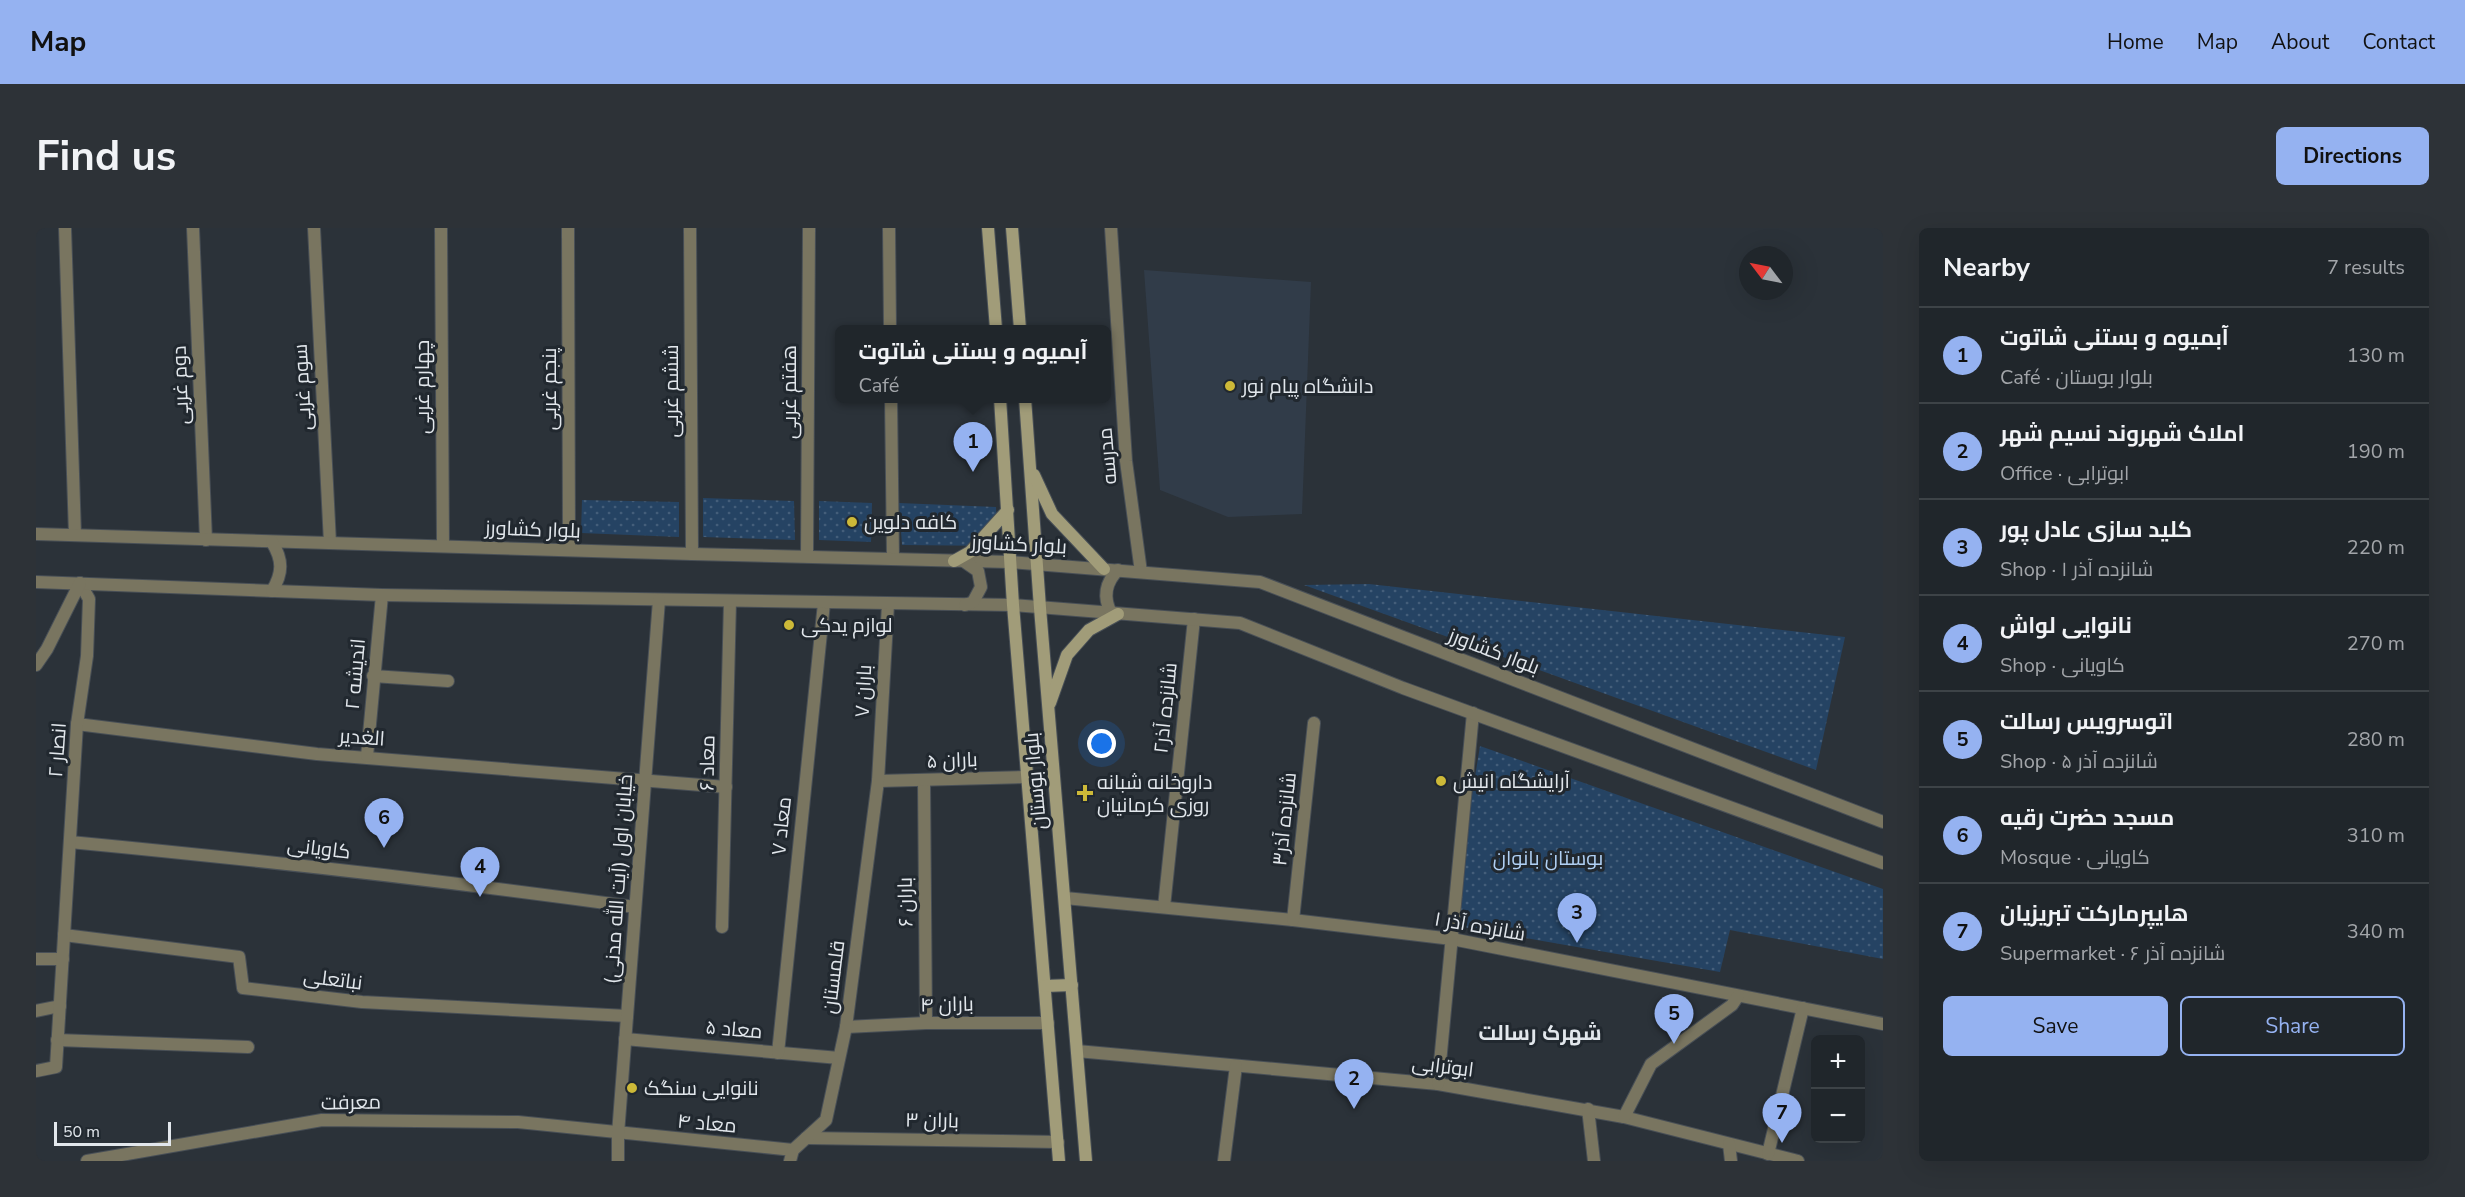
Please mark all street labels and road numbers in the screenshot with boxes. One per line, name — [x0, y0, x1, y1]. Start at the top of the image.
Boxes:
street label: چهارم غربی — [409, 340, 436, 434]
street label: سوم غربی — [287, 343, 318, 431]
street label: دوم غربی — [166, 345, 195, 425]
street label: ششم غربی — [658, 345, 685, 437]
street label: هفتم غربی — [776, 345, 803, 439]
street label: پنجم غربی — [536, 347, 563, 430]
street label: مدرسه — [1092, 426, 1123, 485]
street label: بلوار کشاورز — [484, 514, 581, 545]
street label: بلوار کشاورز — [969, 528, 1068, 560]
street label: بلوار کشاورز — [1443, 621, 1543, 681]
street label: اندیشه ۲ — [339, 637, 372, 711]
street label: شانزده آذر۲ — [1147, 661, 1184, 755]
street label: باران ۷ — [849, 664, 878, 718]
street label: انصار ۲ — [42, 722, 73, 778]
street label: الغدیر — [337, 722, 386, 753]
street label: بلوار بوستان — [1018, 731, 1053, 831]
street label: معاد ۶ — [694, 735, 721, 791]
street label: باران ۵ — [926, 746, 978, 775]
street label: شانزده آذر۳ — [1266, 771, 1303, 867]
street label: خیابان اول (آیت الله مدنی) — [598, 773, 639, 985]
street label: معاد ۷ — [765, 795, 798, 857]
street label: کاویانی — [286, 831, 352, 866]
street label: باران ۶ — [892, 877, 919, 927]
street label: شانزده آذر ۱ — [1432, 905, 1528, 948]
street label: قلمستان — [816, 939, 851, 1015]
street label: نباتعلی — [302, 963, 364, 996]
street label: باران ۴ — [920, 991, 974, 1018]
street label: معاد ۵ — [704, 1014, 764, 1045]
street label: ابوترابی — [1411, 1049, 1475, 1084]
street label: معرفت — [321, 1088, 381, 1117]
street label: معاد ۴ — [676, 1107, 738, 1140]
street label: باران ۳ — [905, 1107, 959, 1134]

